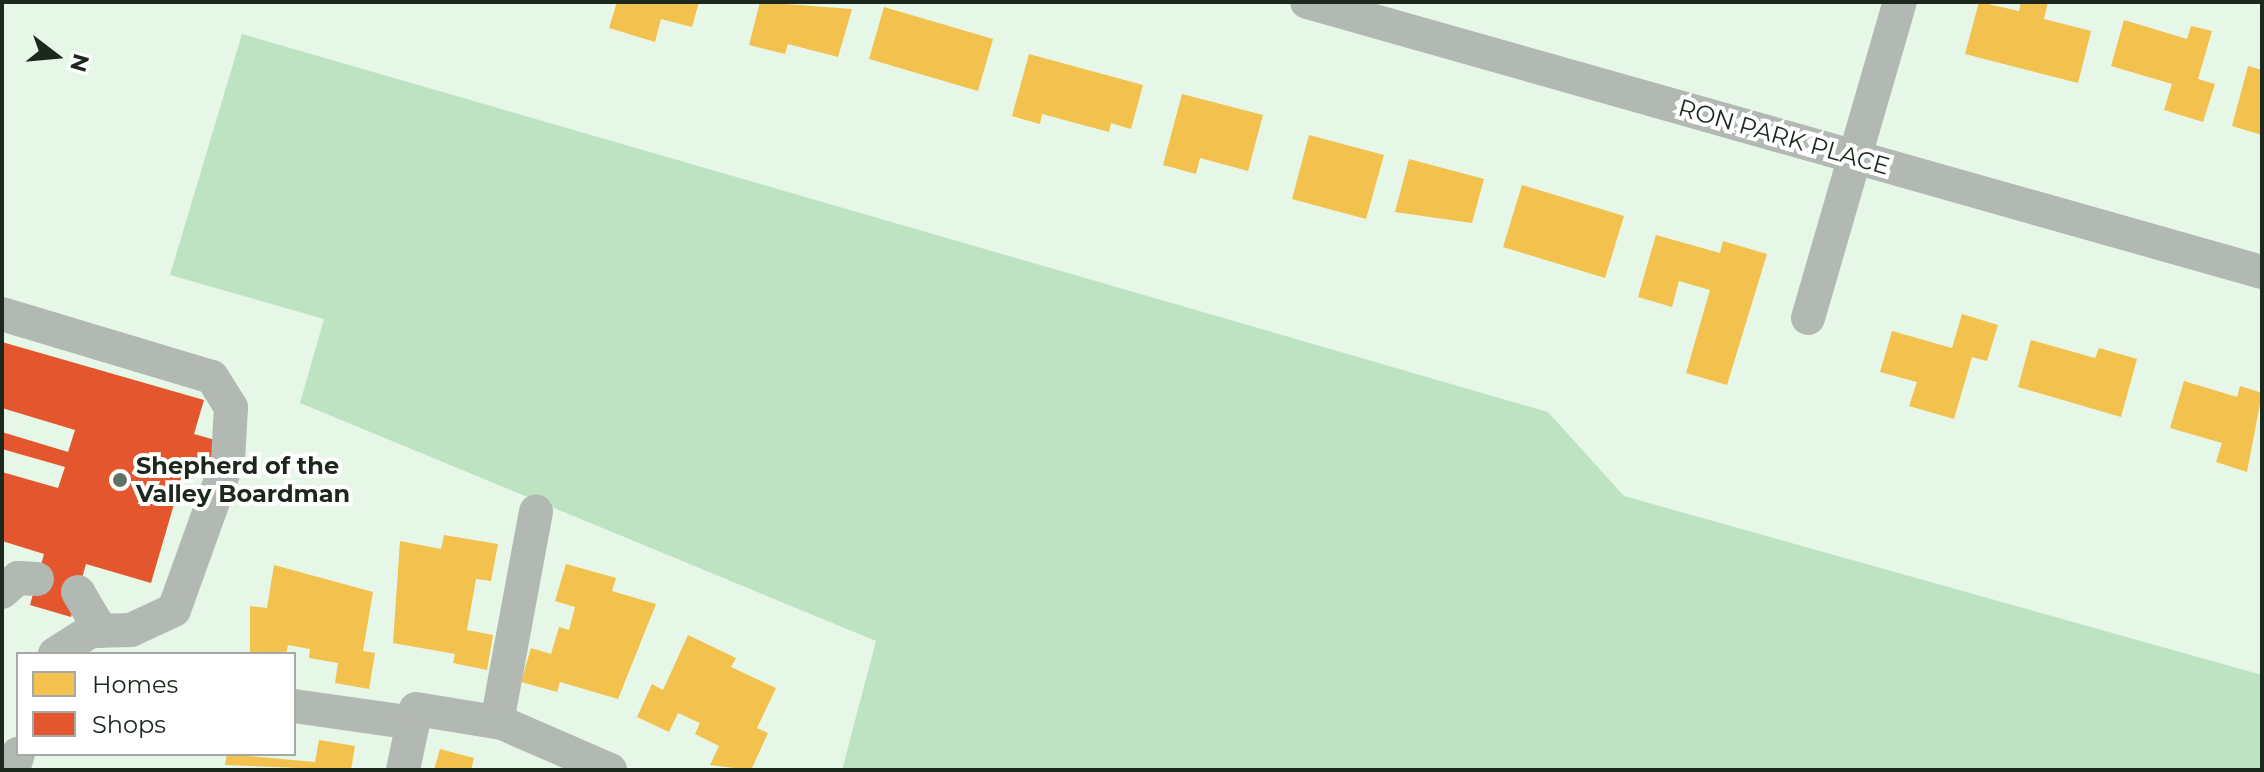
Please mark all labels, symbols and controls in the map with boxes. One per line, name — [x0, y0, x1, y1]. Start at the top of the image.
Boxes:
north arrow — [16, 16, 96, 96]
text: N — [64, 50, 95, 75]
street label: RON PARK PLACE — [1675, 93, 1893, 181]
place label: Shepherd of the Valley Boardman — [136, 452, 350, 508]
marker: Shepherd of the Valley Boardman — [111, 471, 129, 489]
legend — [16, 652, 296, 756]
text: Homes — [92, 670, 178, 699]
text: Shops — [92, 710, 166, 739]

